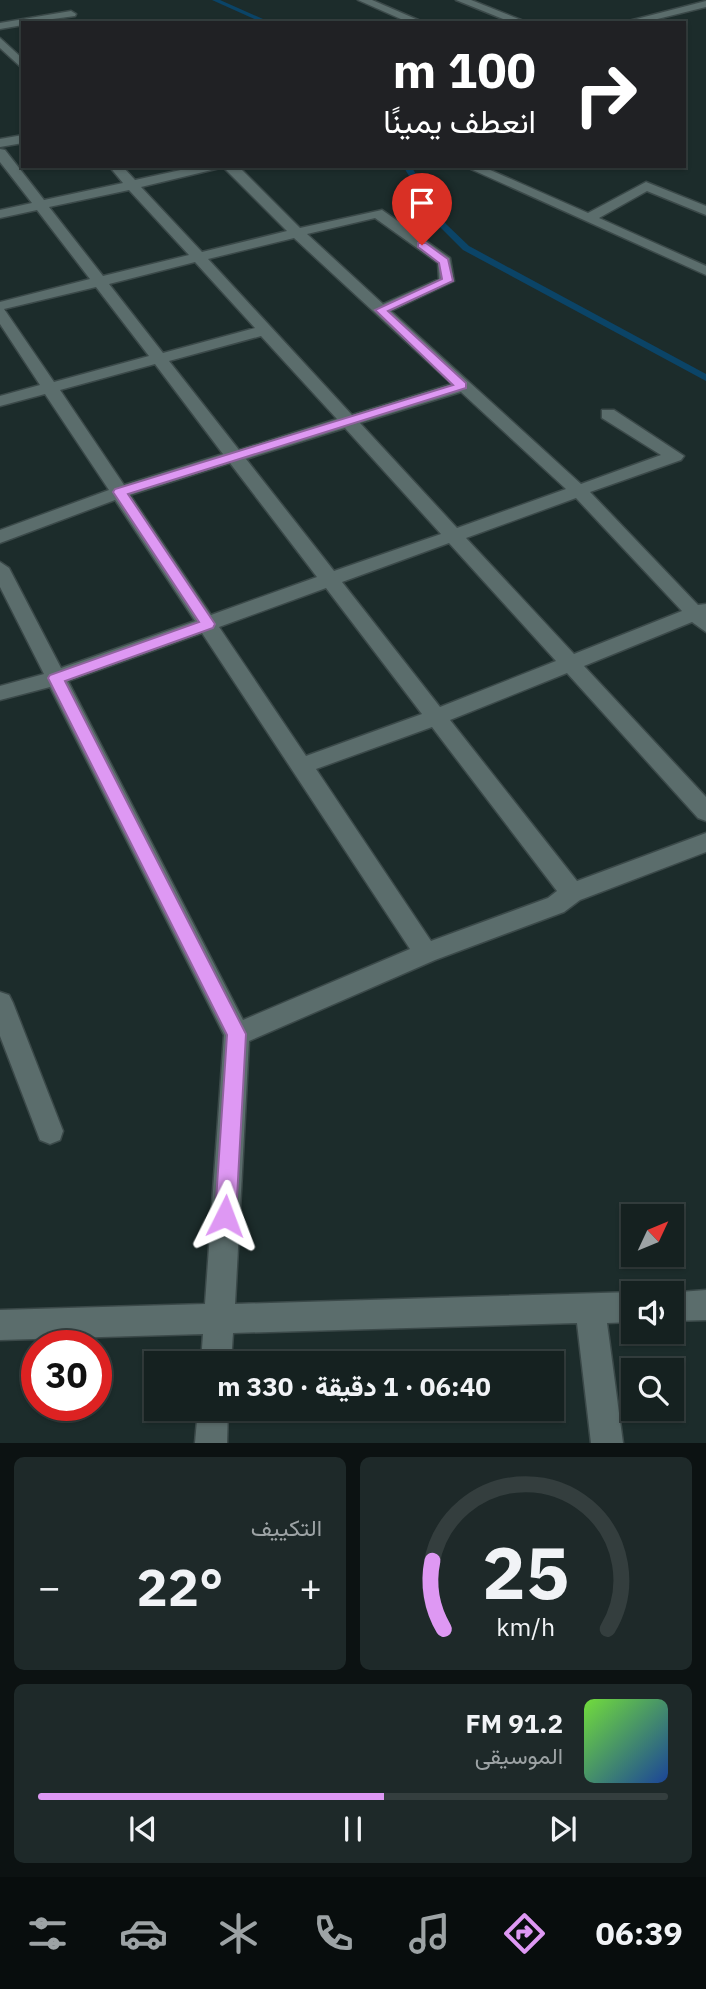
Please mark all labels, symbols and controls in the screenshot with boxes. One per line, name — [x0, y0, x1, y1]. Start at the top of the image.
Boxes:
text: 100 m — [392, 38, 536, 101]
icon: right — [560, 49, 651, 140]
text: انعطف يمينًا — [383, 100, 536, 142]
pin — [392, 173, 452, 245]
icon: arrive — [403, 184, 441, 222]
position arrow — [188, 1179, 262, 1253]
north arrow — [621, 1204, 684, 1267]
map controls — [621, 1204, 684, 1421]
button: sound — [621, 1281, 684, 1344]
speed limit sign: 30 — [21, 1330, 112, 1421]
button: search — [621, 1358, 684, 1421]
text: 06:40 · 1 دقيقة · 330 m — [217, 1369, 491, 1403]
text: التكييف — [251, 1512, 322, 1542]
text: 25 — [482, 1525, 570, 1620]
text: 22° — [137, 1553, 223, 1620]
text: − — [38, 1562, 61, 1611]
text: + — [299, 1562, 322, 1611]
text: km/h — [497, 1610, 555, 1643]
text: 91.2 FM — [465, 1706, 563, 1740]
text: الموسيقى — [475, 1740, 563, 1770]
icon: previous — [124, 1810, 162, 1848]
icon: pause — [334, 1810, 372, 1848]
icon: next — [544, 1810, 582, 1848]
icon: filters — [23, 1909, 72, 1958]
icon: car — [119, 1909, 168, 1958]
icon: climate — [214, 1909, 263, 1958]
icon: phone — [309, 1909, 358, 1958]
icon: music — [405, 1909, 454, 1958]
icon: directions — [500, 1909, 549, 1958]
text: 06:39 — [595, 1912, 683, 1954]

